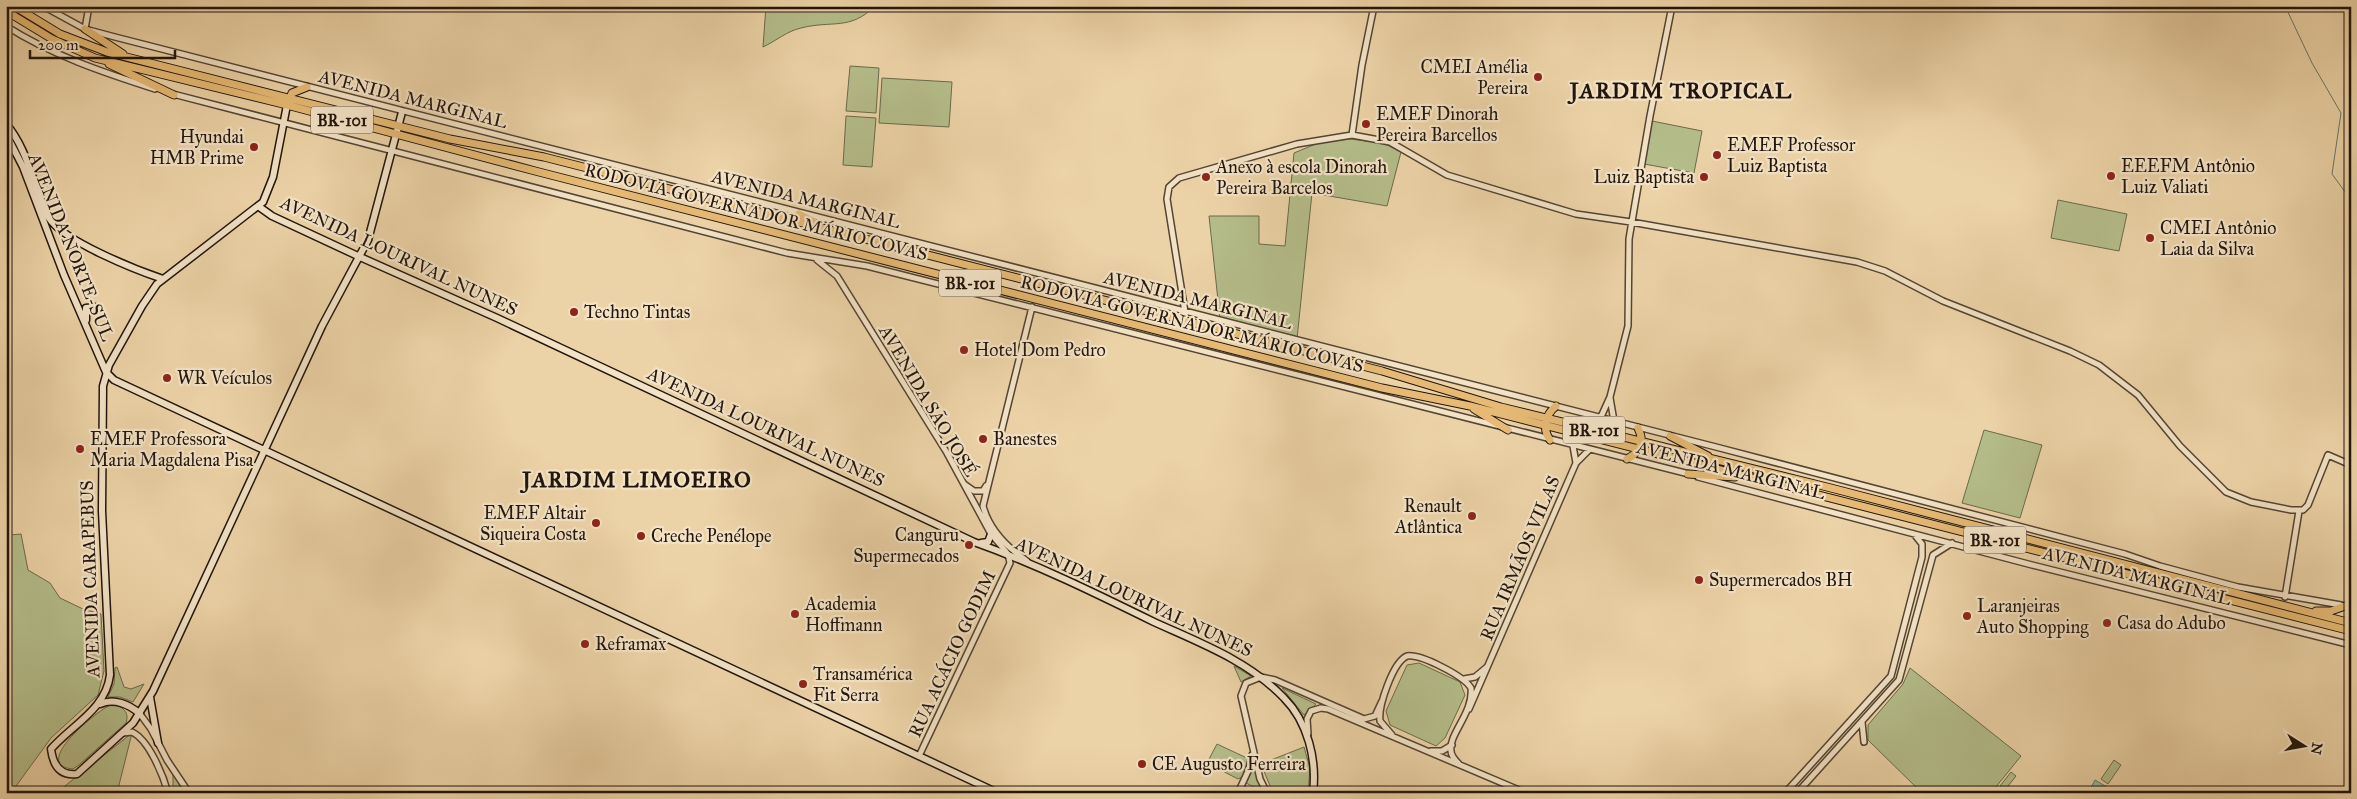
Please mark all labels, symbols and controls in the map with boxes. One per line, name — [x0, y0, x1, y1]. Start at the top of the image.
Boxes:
scale bar — [30, 28, 175, 60]
text: 200 m — [38, 36, 79, 54]
place label: CMEI Amélia Pereira — [1421, 56, 1528, 99]
street label: AVENIDA MARGINAL — [316, 65, 510, 133]
marker: CMEI Amélia Pereira — [1532, 71, 1544, 83]
district label: JARDIM TROPICAL — [1567, 77, 1792, 105]
place label: EMEF Dinorah Pereira Barcellos — [1376, 103, 1498, 146]
road number: BR-101 — [311, 106, 373, 134]
marker: EMEF Dinorah Pereira Barcellos — [1360, 118, 1372, 130]
place label: Hyundai HMB Prime — [150, 126, 244, 169]
place label: EMEF Professor Luiz Baptista — [1727, 134, 1856, 177]
marker: Hyundai HMB Prime — [248, 141, 260, 153]
street label: AVENIDA NORTE-SUL — [23, 149, 119, 345]
marker: EMEF Professor Luiz Baptista — [1711, 149, 1723, 161]
place label: EEEFM Antônio Luiz Valiati — [2121, 155, 2255, 198]
place label: Anexo à escola Dinorah Pereira Barcelos — [1215, 156, 1387, 199]
street label: RODOVIA GOVERNADOR MÁRIO COVAS — [582, 157, 931, 265]
street label: AVENIDA MARGINAL — [709, 165, 903, 233]
place label: Luiz Baptista — [1594, 166, 1694, 188]
marker: EEEFM Antônio Luiz Valiati — [2105, 170, 2117, 182]
marker: Anexo à escola Dinorah Pereira Barcelos — [1200, 171, 1212, 183]
marker: Luiz Baptista — [1698, 171, 1710, 183]
street label: AVENIDA LOURIVAL NUNES — [276, 191, 521, 321]
place label: CMEI Antônio Laia da Silva — [2160, 217, 2276, 260]
marker: CMEI Antônio Laia da Silva — [2144, 232, 2156, 244]
street label: AVENIDA MARGINAL — [1101, 266, 1295, 334]
street label: RODOVIA GOVERNADOR MÁRIO COVAS — [1018, 269, 1367, 377]
road number: BR-101 — [939, 270, 1001, 296]
place label: Techno Tintas — [584, 301, 690, 323]
marker: Techno Tintas — [568, 306, 580, 318]
street label: AVENIDA SÃO JOSÉ — [873, 319, 984, 481]
place label: Hotel Dom Pedro — [974, 339, 1106, 361]
marker: Hotel Dom Pedro — [958, 344, 970, 356]
street label: AVENIDA LOURIVAL NUNES — [643, 362, 888, 492]
place label: WR Veículos — [177, 367, 272, 389]
marker: WR Veículos — [161, 372, 173, 384]
road number: BR-101 — [1563, 416, 1625, 444]
place label: EMEF Professora Maria Magdalena Pisa — [90, 428, 254, 472]
place label: Banestes — [993, 428, 1057, 450]
marker: Banestes — [977, 433, 989, 445]
street label: AVENIDA MARGINAL — [1634, 436, 1828, 504]
marker: EMEF Professora Maria Magdalena Pisa — [74, 443, 86, 455]
district label: JARDIM LIMOEIRO — [519, 466, 752, 494]
street label: RUA IRMÃOS VILAS — [1475, 472, 1565, 644]
street label: AVENIDA CARAPEBUS — [76, 480, 104, 679]
place label: Renault Atlântica — [1394, 495, 1463, 538]
place label: EMEF Altair Siqueira Costa — [480, 502, 586, 546]
marker: Renault Atlântica — [1466, 510, 1478, 522]
marker: EMEF Altair Siqueira Costa — [590, 517, 602, 529]
place label: Canguru Supermecados — [853, 524, 959, 567]
place label: Creche Penélope — [651, 525, 771, 547]
road number: BR-101 — [1964, 526, 2026, 554]
marker: Creche Penélope — [635, 530, 647, 542]
street label: AVENIDA LOURIVAL NUNES — [1011, 532, 1256, 662]
marker: Canguru Supermecados — [963, 539, 975, 551]
street label: AVENIDA MARGINAL — [2040, 542, 2234, 610]
street label: RUA ACÁCIO GODIM — [902, 566, 1000, 741]
place label: Supermercados BH — [1709, 569, 1853, 591]
marker: Supermercados BH — [1693, 574, 1705, 586]
place label: Academia Hoffmann — [804, 593, 883, 636]
place label: Laranjeiras Auto Shopping — [1976, 595, 2089, 639]
marker: Academia Hoffmann — [789, 608, 801, 620]
marker: Laranjeiras Auto Shopping — [1961, 610, 1973, 622]
place label: Casa do Adubo — [2117, 612, 2226, 634]
marker: Casa do Adubo — [2101, 617, 2113, 629]
place label: Reframax — [595, 633, 666, 655]
marker: Reframax — [579, 638, 591, 650]
place label: Transamérica Fit Serra — [813, 663, 913, 706]
marker: Transamérica Fit Serra — [797, 678, 809, 690]
north arrow — [2280, 722, 2330, 772]
text: N — [2307, 741, 2326, 756]
place label: CE Augusto Ferreira — [1152, 753, 1306, 776]
marker: CE Augusto Ferreira — [1136, 758, 1148, 770]

